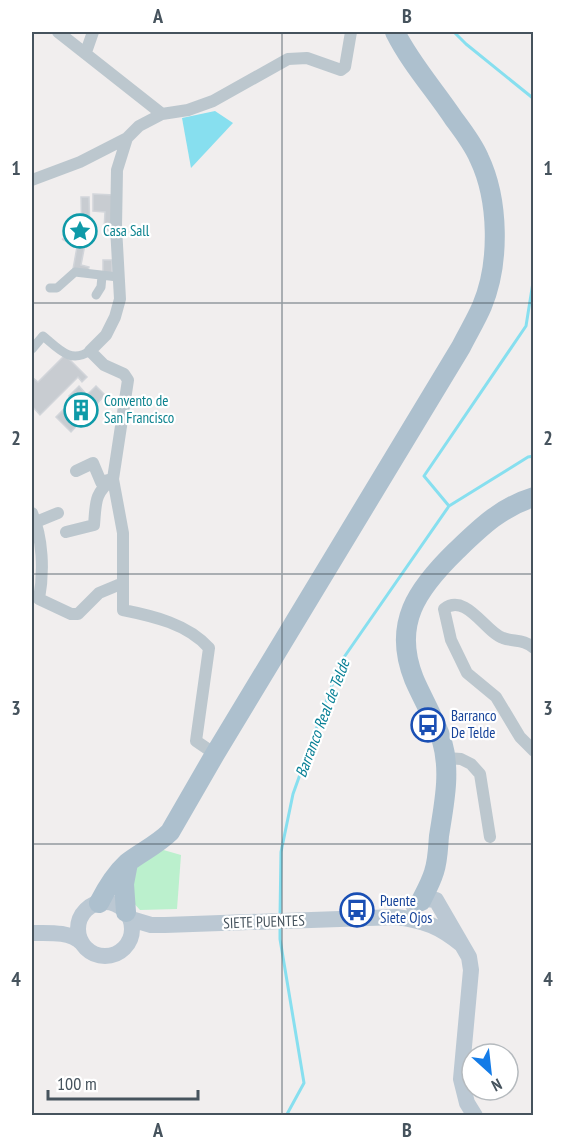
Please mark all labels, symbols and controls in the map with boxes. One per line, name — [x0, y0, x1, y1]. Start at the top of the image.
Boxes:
text: A — [152, 3, 164, 29]
text: B — [402, 3, 412, 29]
text: 1 — [11, 155, 21, 181]
text: 1 — [543, 155, 553, 181]
place icon: Casa Sall — [62, 213, 98, 249]
place label: Casa Sall — [103, 221, 150, 240]
place label: Convento de San Francisco — [104, 391, 174, 427]
building icon: Convento de San Francisco — [63, 392, 99, 428]
text: 2 — [11, 425, 21, 451]
text: 2 — [543, 425, 553, 451]
water label: Barranco Real de Telde — [290, 655, 354, 780]
text: 3 — [11, 695, 21, 721]
text: 3 — [543, 695, 553, 721]
place label: Barranco De Telde — [451, 706, 496, 742]
bus stop icon: Barranco De Telde — [410, 707, 446, 743]
place label: Puente Siete Ojos — [380, 891, 432, 927]
bus stop icon: Puente Siete Ojos — [339, 892, 375, 928]
street label: SIETE PUENTES — [223, 911, 305, 932]
text: 4 — [11, 966, 21, 992]
text: 4 — [543, 966, 553, 992]
north arrow — [460, 1042, 520, 1102]
scale bar — [48, 1063, 198, 1101]
text: 100 m — [57, 1072, 97, 1095]
text: N — [488, 1074, 505, 1096]
text: A — [152, 1117, 164, 1143]
text: B — [402, 1117, 412, 1143]

